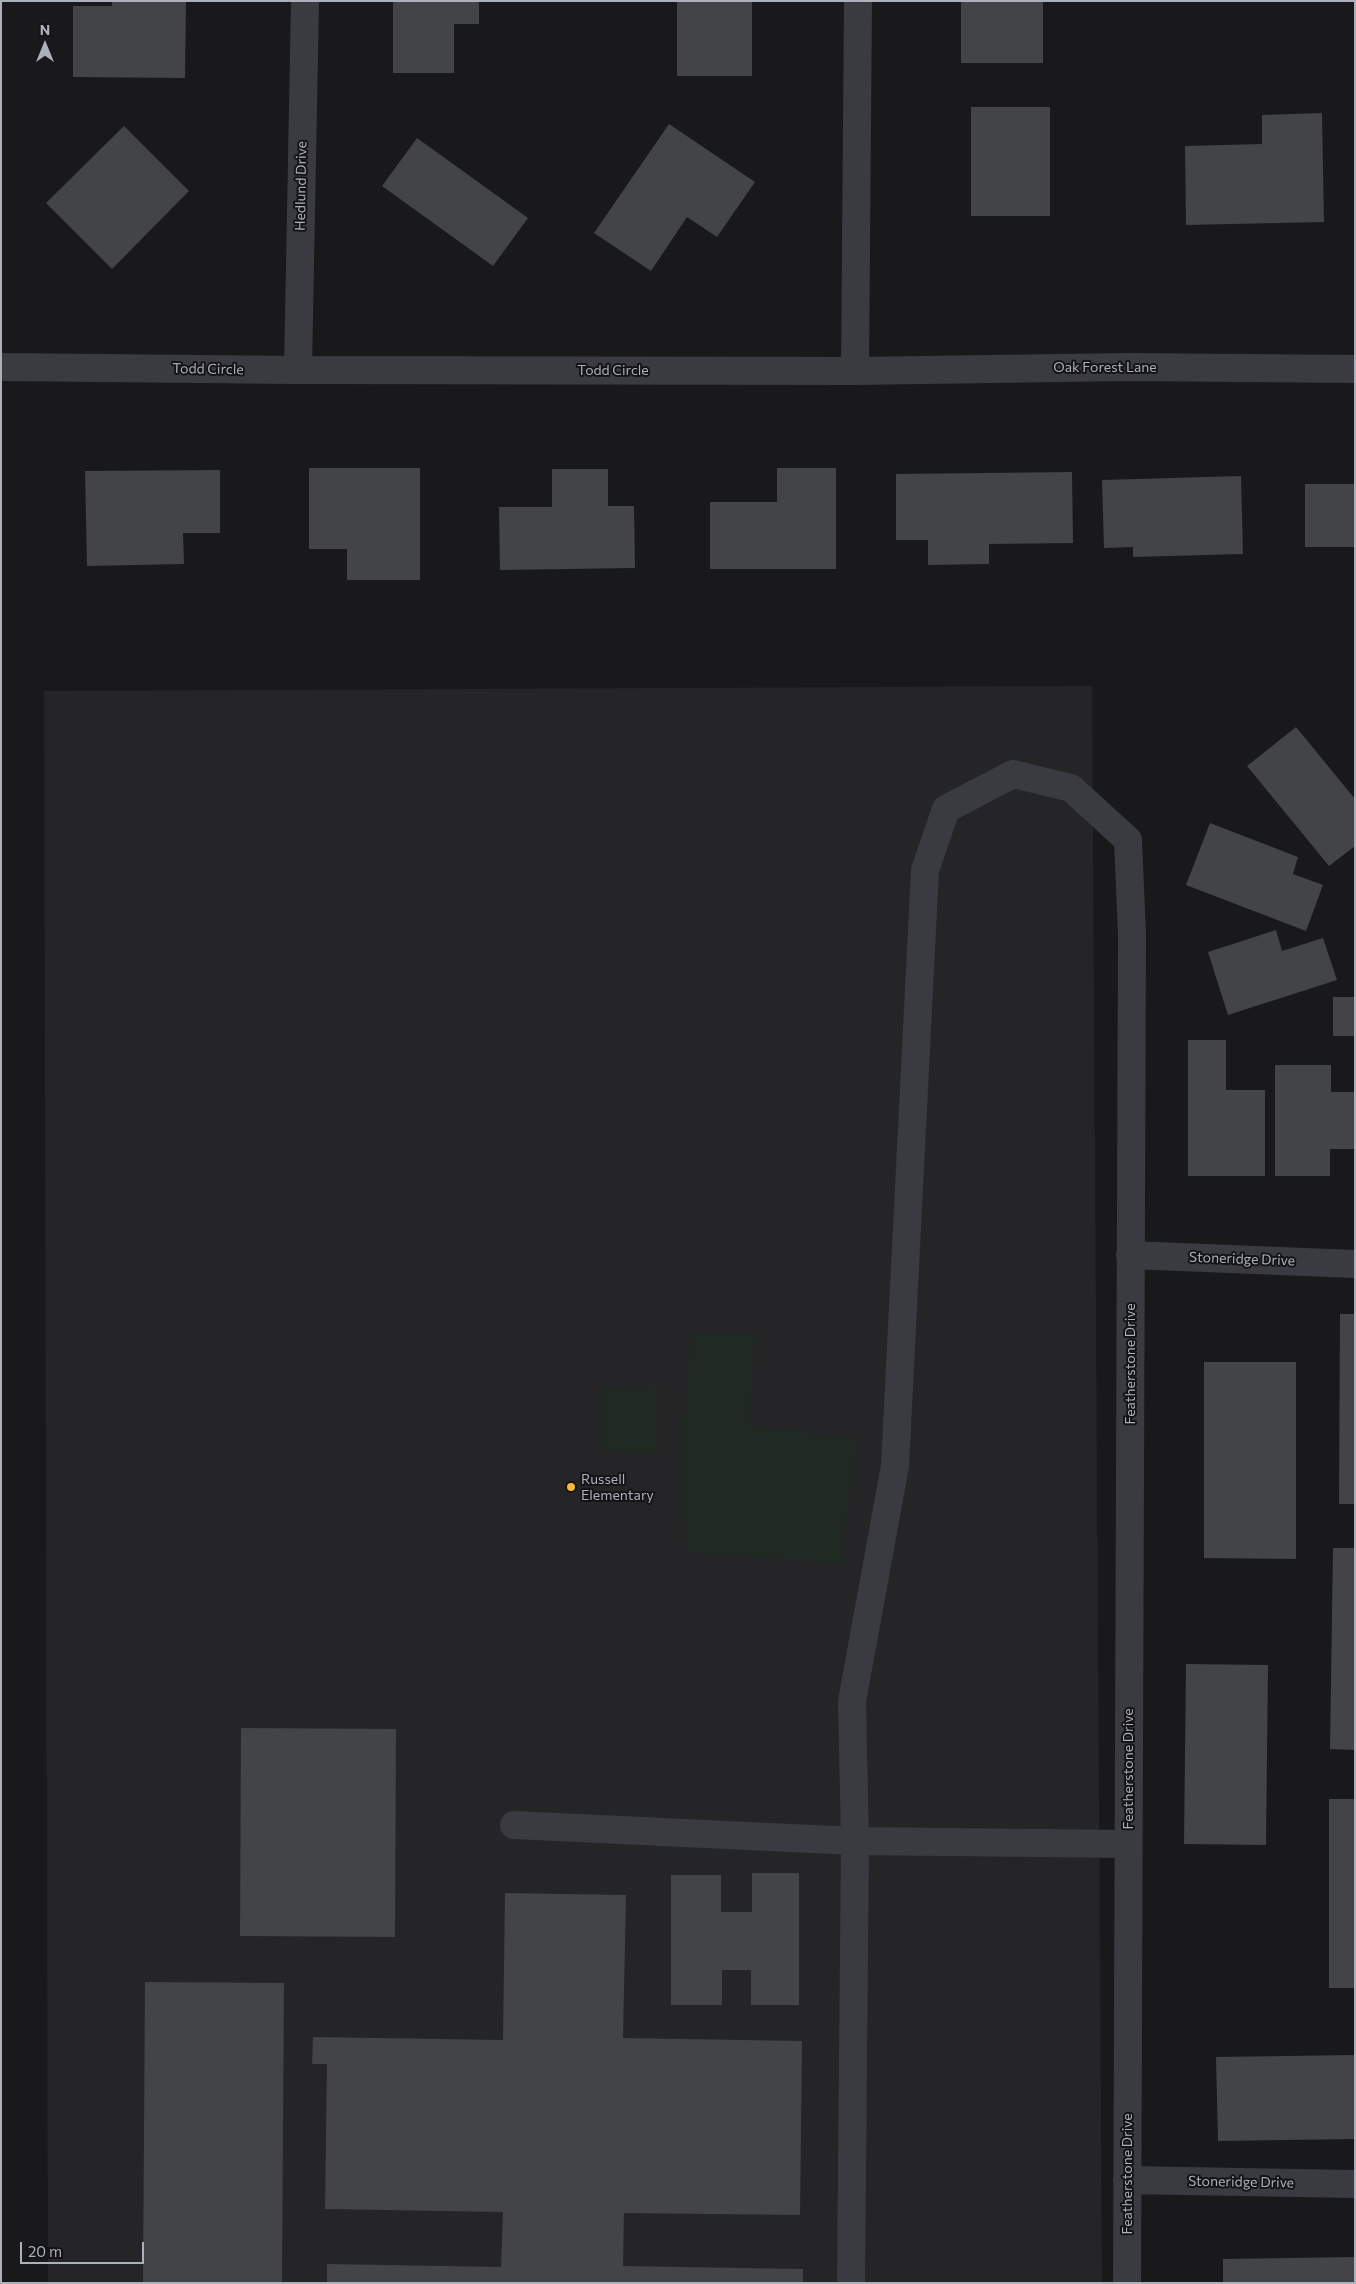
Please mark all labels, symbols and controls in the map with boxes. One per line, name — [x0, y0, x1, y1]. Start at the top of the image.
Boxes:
north arrow — [20, 20, 70, 70]
text: N — [40, 21, 50, 38]
street label: Hedlund Drive — [292, 141, 310, 231]
street label: Oak Forest Lane — [1053, 359, 1157, 375]
street label: Todd Circle — [172, 360, 244, 378]
street label: Todd Circle — [577, 362, 649, 378]
street label: Stoneridge Drive — [1189, 1249, 1295, 1269]
street label: Featherstone Drive — [1122, 1303, 1138, 1425]
place label: Russell Elementary — [581, 1471, 654, 1504]
marker: Russell Elementary — [565, 1481, 577, 1493]
street label: Featherstone Drive — [1120, 1708, 1136, 1830]
street label: Featherstone Drive — [1119, 2113, 1135, 2235]
street label: Stoneridge Drive — [1188, 2173, 1294, 2191]
scale bar — [22, 2232, 146, 2264]
text: 20 m — [28, 2242, 62, 2260]

